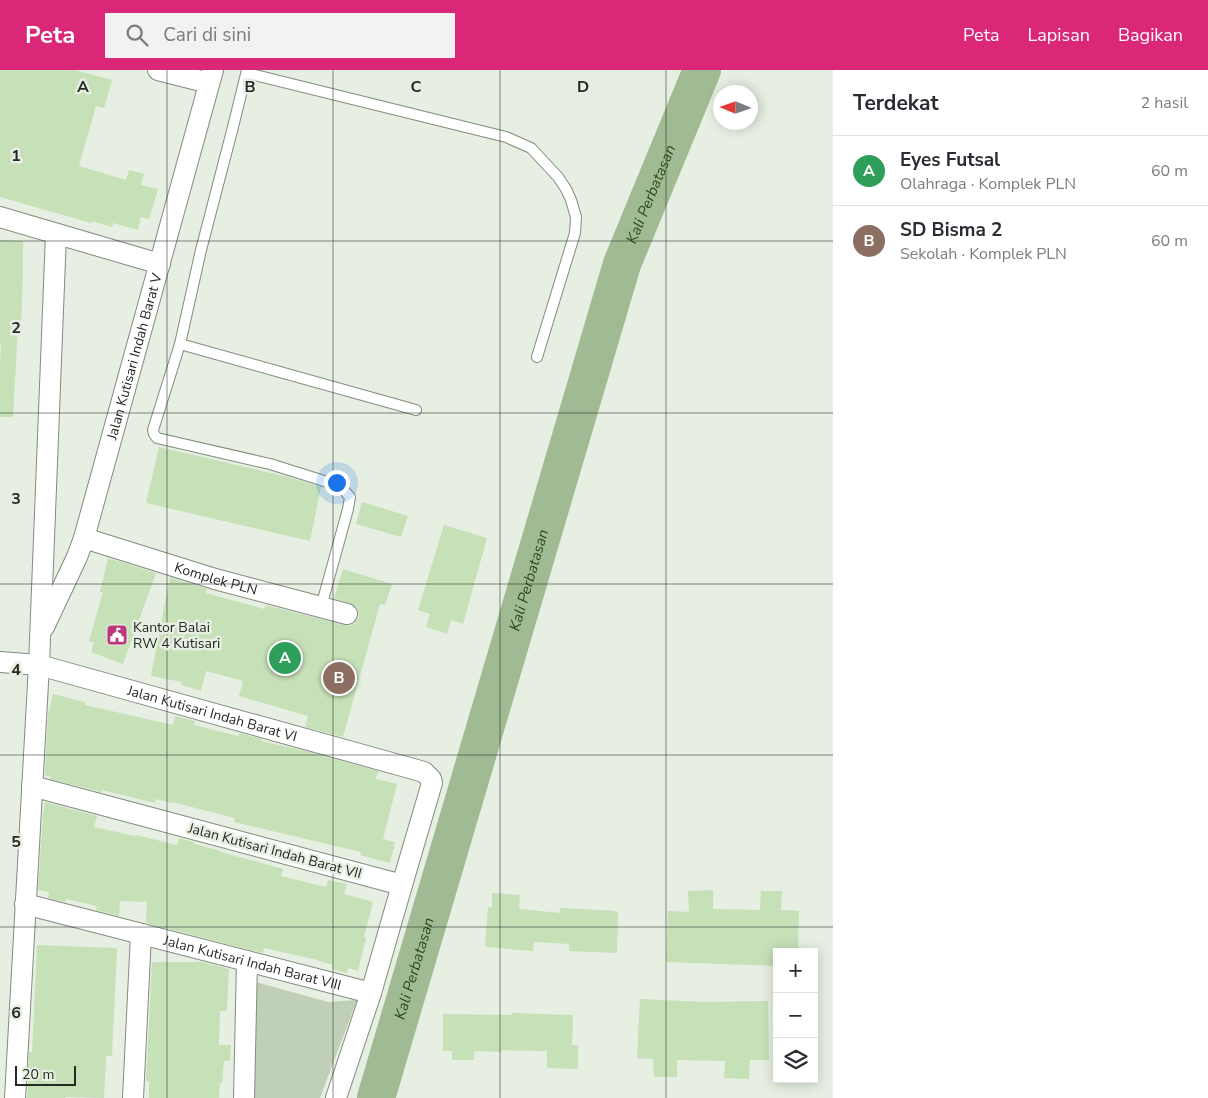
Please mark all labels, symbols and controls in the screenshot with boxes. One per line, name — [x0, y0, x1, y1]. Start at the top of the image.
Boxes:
search box — [105, 13, 455, 58]
text: Peta — [25, 19, 75, 51]
icon: search — [123, 21, 151, 49]
text: Cari di sini — [163, 22, 251, 48]
text: Peta — [963, 23, 999, 47]
text: Lapisan — [1027, 23, 1090, 47]
text: Bagikan — [1118, 23, 1183, 47]
text: A — [77, 76, 89, 98]
text: B — [244, 76, 256, 98]
text: C — [411, 76, 422, 98]
text: D — [577, 76, 589, 98]
north arrow — [713, 85, 758, 130]
text: Terdekat — [853, 89, 939, 117]
text: 2 hasil — [1141, 92, 1188, 114]
water label: Kali Perbatasan — [621, 142, 680, 247]
text: 1 — [11, 145, 21, 167]
text: Eyes Futsal — [900, 147, 1000, 173]
text: A — [863, 160, 875, 182]
text: 60 m — [1151, 160, 1188, 182]
text: Olahraga · Komplek PLN — [900, 173, 1076, 195]
text: SD Bisma 2 — [900, 217, 1002, 243]
text: B — [863, 230, 875, 252]
text: 60 m — [1151, 230, 1188, 252]
text: Sekolah · Komplek PLN — [900, 243, 1067, 265]
street label: Jalan Kutisari Indah Barat V — [102, 271, 166, 443]
text: 2 — [11, 317, 21, 339]
your location — [324, 470, 350, 496]
text: 3 — [11, 488, 21, 510]
water label: Kali Perbatasan — [504, 527, 553, 633]
street label: Komplek PLN — [172, 557, 259, 599]
place label: Kantor Balai RW 4 Kutisari — [133, 618, 220, 653]
public building icon: Kantor Balai RW 4 Kutisari — [105, 623, 129, 647]
pin: A — [269, 639, 301, 677]
text: 4 — [11, 659, 21, 681]
pin: B — [323, 659, 355, 697]
street label: Jalan Kutisari Indah Barat VI — [124, 680, 299, 746]
street label: Jalan Kutisari Indah Barat VII — [185, 818, 364, 883]
text: 5 — [11, 831, 21, 853]
water label: Kali Perbatasan — [390, 915, 439, 1022]
street label: Jalan Kutisari Indah Barat VIII — [161, 930, 343, 994]
map controls — [773, 948, 818, 1083]
button: + — [773, 948, 818, 993]
button: − — [773, 993, 818, 1038]
text: 6 — [11, 1002, 21, 1024]
button: layers — [773, 1038, 818, 1083]
scale bar — [15, 1063, 76, 1086]
text: 20 m — [22, 1065, 54, 1084]

